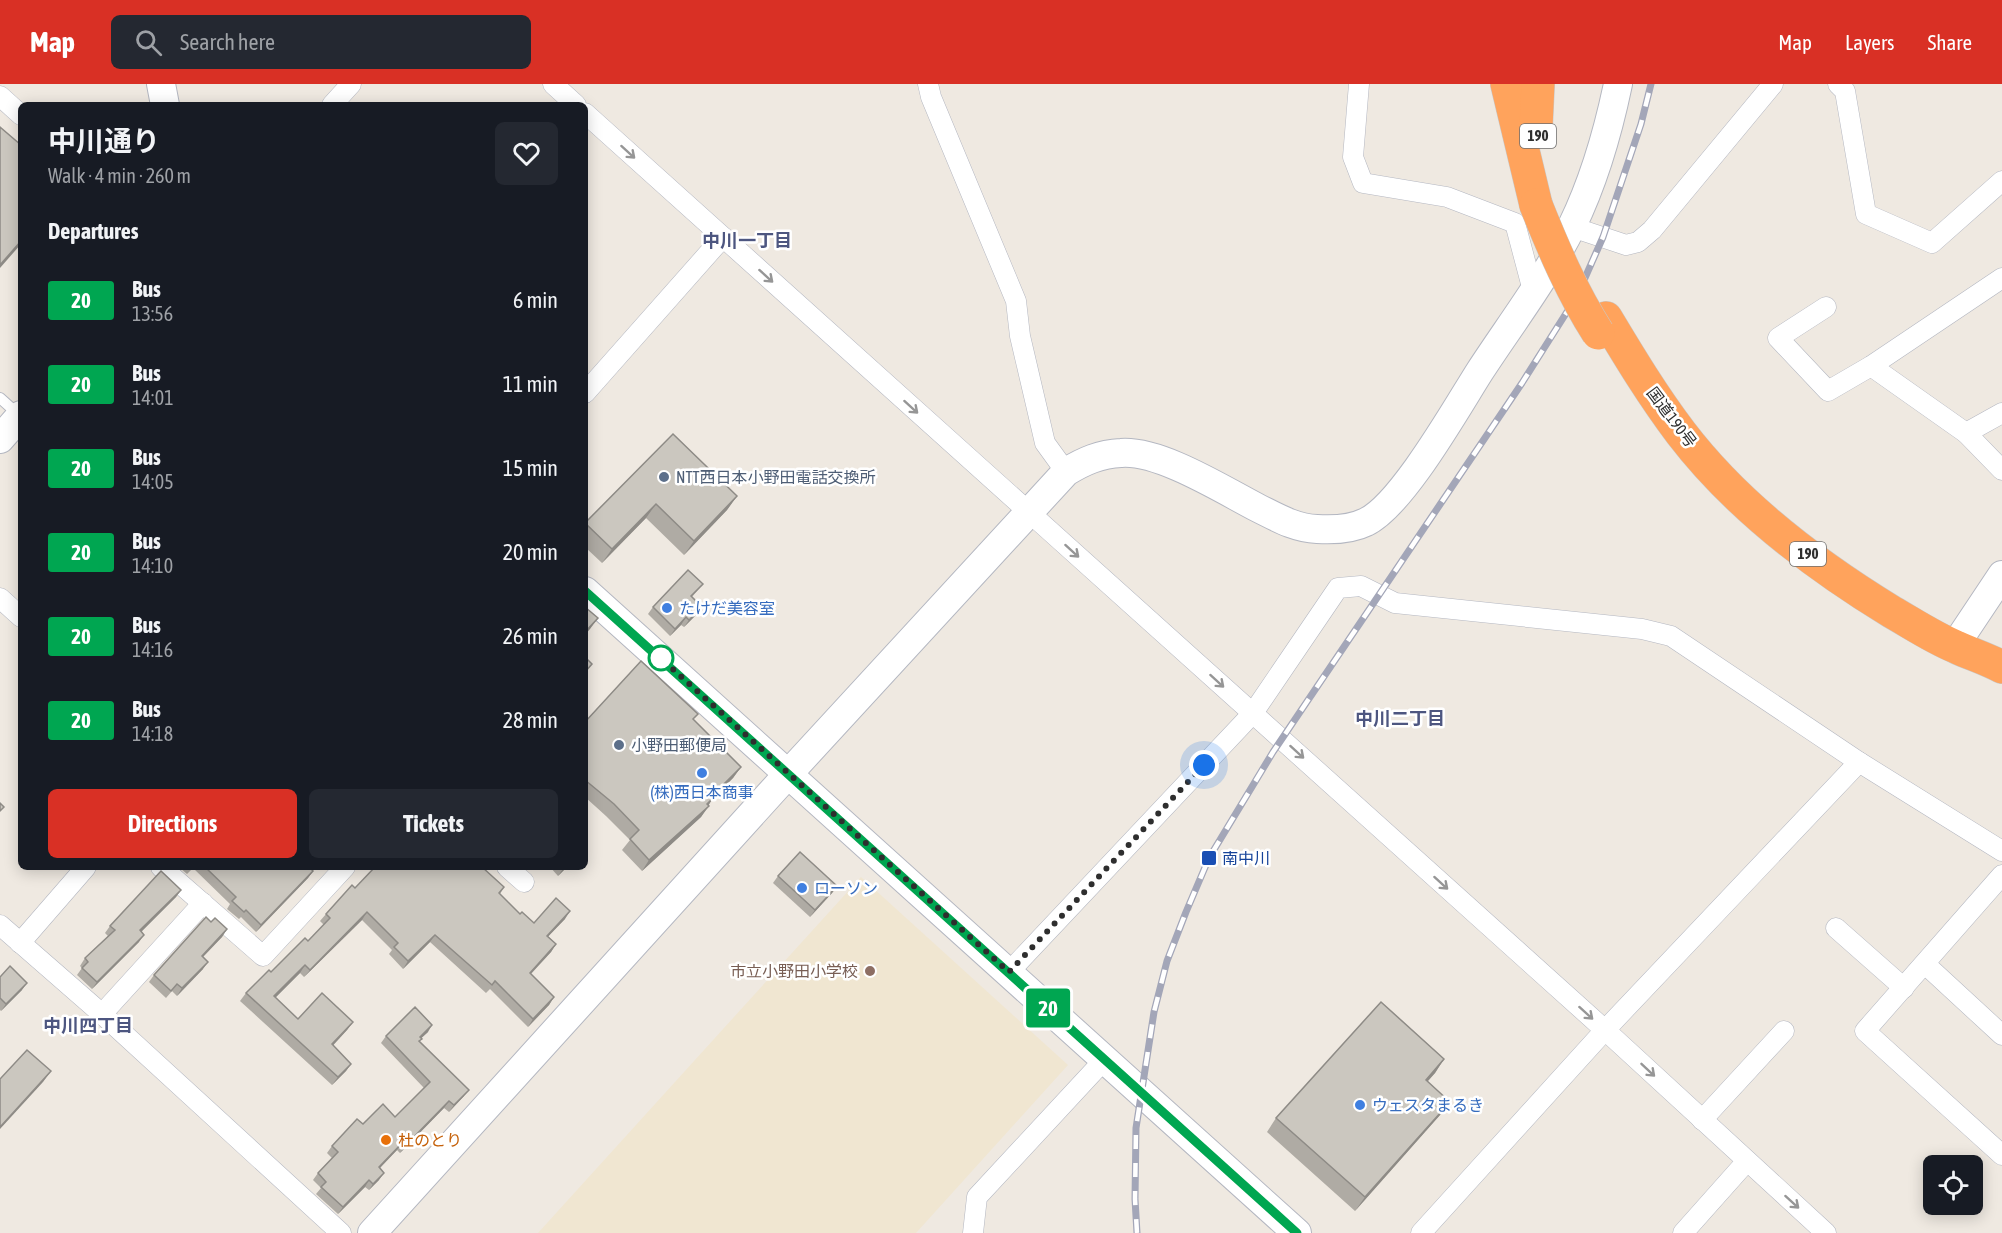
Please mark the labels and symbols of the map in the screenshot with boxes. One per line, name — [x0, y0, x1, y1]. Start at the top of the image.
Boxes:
road number: 190 — [1520, 124, 1556, 148]
one-way arrow — [621, 145, 636, 159]
district label: 中川一丁目 — [702, 230, 792, 251]
one-way arrow — [758, 269, 773, 283]
street label: 国道190号 — [1644, 383, 1700, 451]
one-way arrow — [903, 400, 918, 414]
place label: NTT西日本小野田電話交換所 — [676, 468, 876, 486]
marker: NTT西日本小野田電話交換所 — [657, 470, 671, 484]
road number: 190 — [1790, 542, 1826, 566]
one-way arrow — [1064, 544, 1079, 558]
place label: たけだ美容室 — [679, 599, 775, 617]
marker: たけだ美容室 — [660, 601, 674, 615]
unlabelled marker — [648, 645, 674, 671]
one-way arrow — [1210, 674, 1225, 688]
district label: 中川二丁目 — [1355, 708, 1445, 729]
place label: 小野田郵便局 — [631, 736, 727, 754]
marker: 小野田郵便局 — [612, 738, 626, 752]
one-way arrow — [1289, 745, 1304, 759]
your location — [1189, 750, 1219, 780]
marker: (株)西日本商事 — [695, 766, 709, 780]
place label: (株)西日本商事 — [650, 783, 754, 802]
marker: 南中川 — [1200, 849, 1218, 867]
place label: 南中川 — [1222, 849, 1270, 867]
one-way arrow — [1434, 876, 1449, 890]
place label: ローソン — [814, 879, 878, 897]
marker: ローソン — [795, 881, 809, 895]
place label: 市立小野田小学校 — [730, 962, 858, 980]
marker: 市立小野田小学校 — [863, 964, 877, 978]
line badge: 20 — [1021, 988, 1075, 1028]
one-way arrow — [1578, 1006, 1593, 1020]
district label: 中川四丁目 — [43, 1015, 133, 1036]
one-way arrow — [1640, 1063, 1655, 1077]
place label: ウェスタまるき — [1372, 1096, 1484, 1114]
marker: ウェスタまるき — [1353, 1098, 1367, 1112]
place label: 杜のとり — [398, 1131, 462, 1149]
marker: 杜のとり — [379, 1133, 393, 1147]
one-way arrow — [1784, 1195, 1799, 1209]

